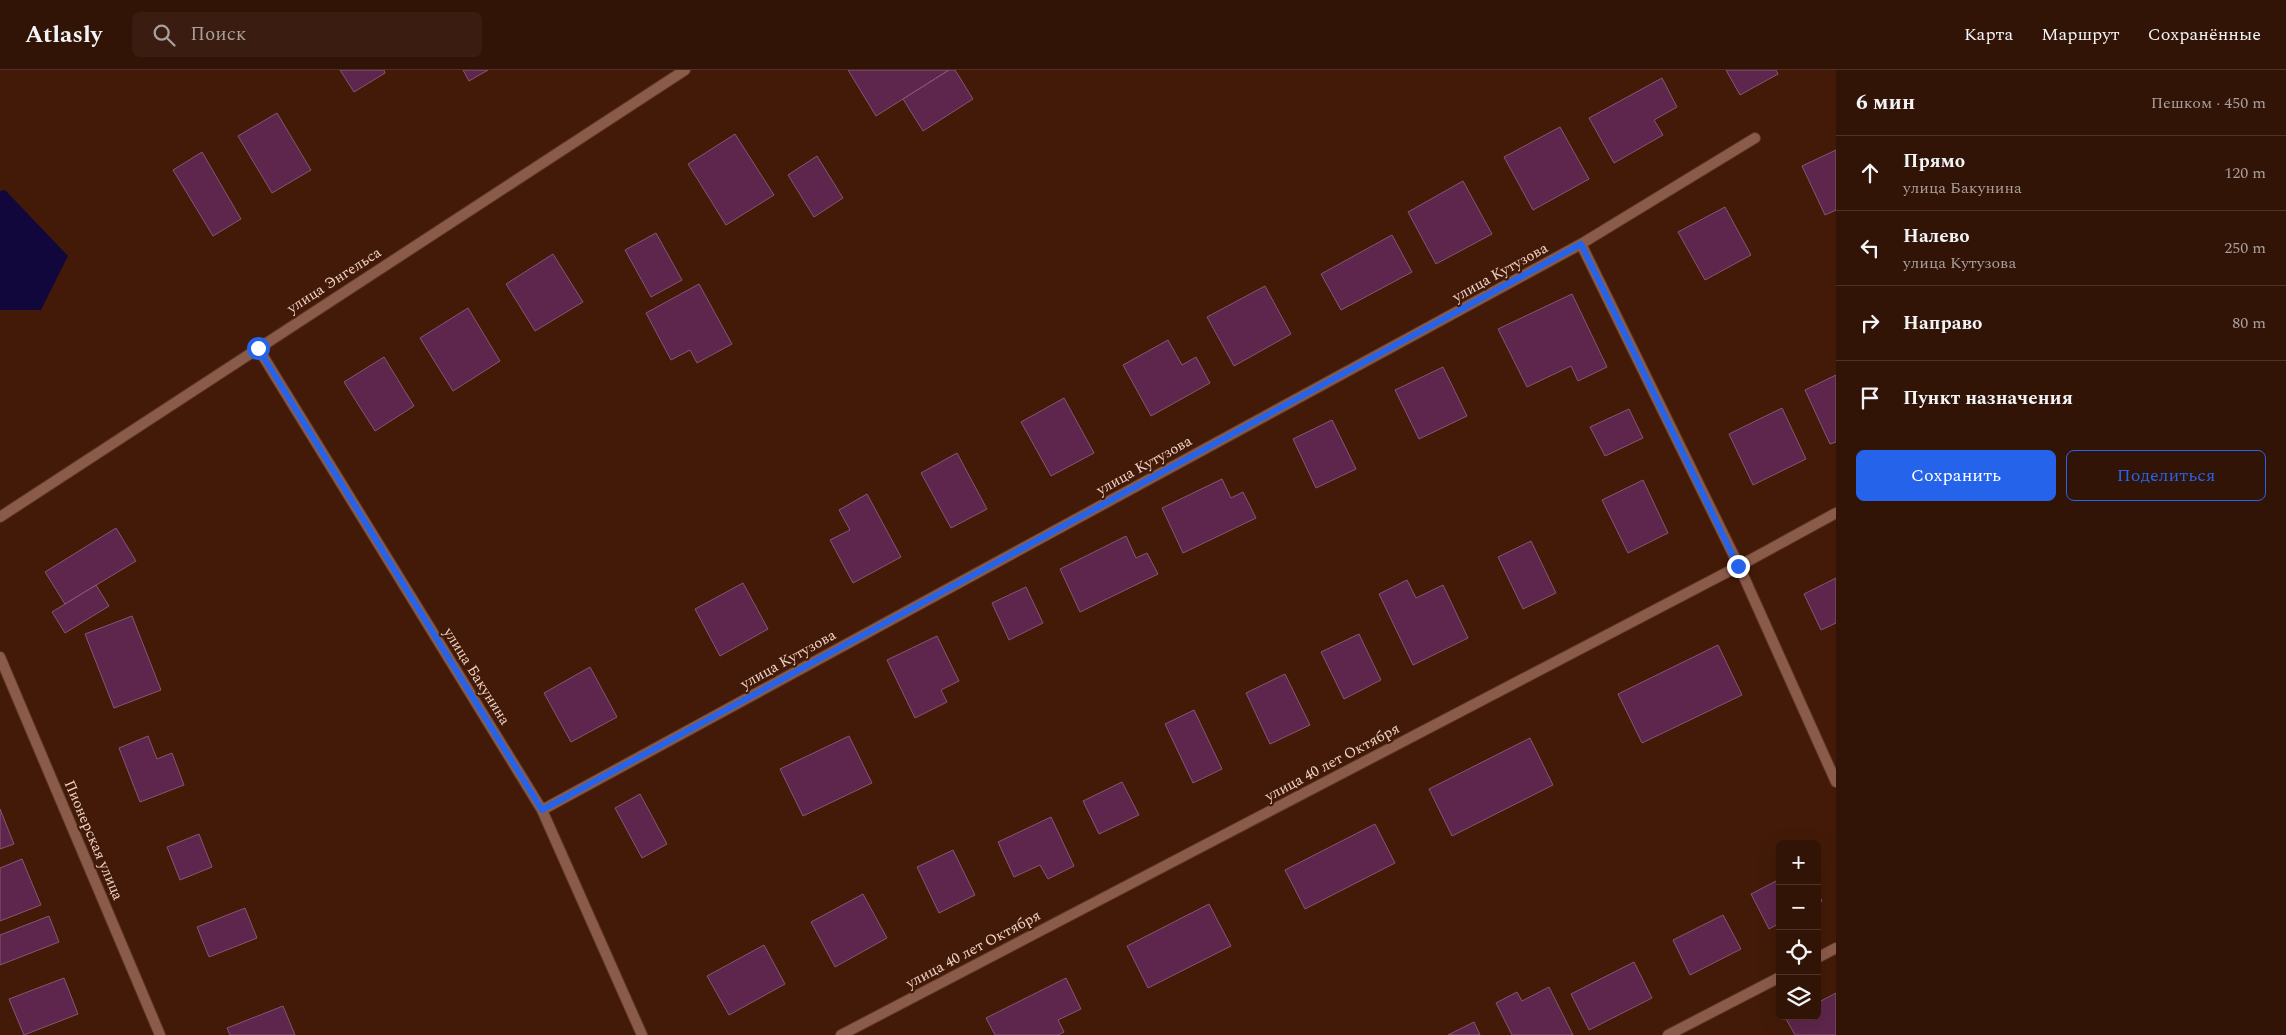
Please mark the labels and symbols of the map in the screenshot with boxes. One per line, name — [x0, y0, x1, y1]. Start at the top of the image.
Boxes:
street label: улица Кутузова — [1447, 236, 1553, 309]
street label: улица Энгельса — [282, 241, 386, 320]
route start — [247, 337, 270, 360]
street label: улица Кутузова — [1091, 429, 1197, 502]
route end — [1727, 555, 1750, 578]
street label: улица Бакунина — [437, 622, 516, 730]
street label: улица Кутузова — [735, 623, 841, 696]
street label: улица 40 лет Октября — [1260, 717, 1404, 808]
street label: Пионерская улица — [58, 777, 129, 904]
street label: улица 40 лет Октября — [901, 904, 1045, 995]

